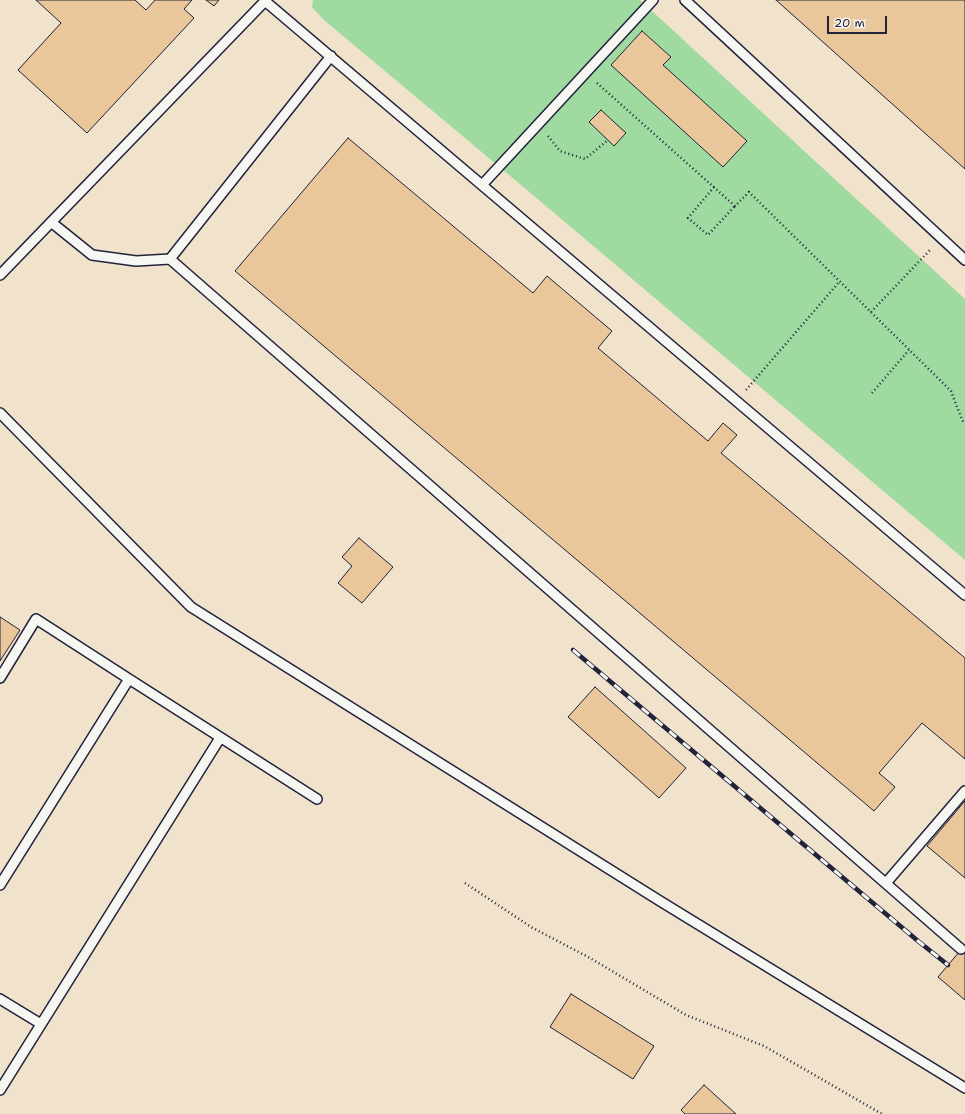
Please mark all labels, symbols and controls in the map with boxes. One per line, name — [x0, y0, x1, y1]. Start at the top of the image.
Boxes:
scale bar — [829, 8, 889, 34]
text: 20 m — [834, 15, 865, 31]

